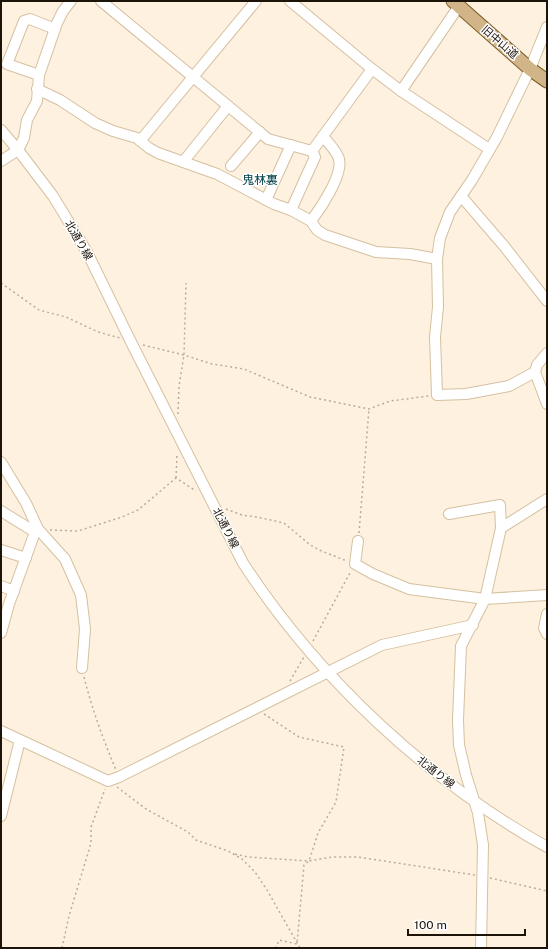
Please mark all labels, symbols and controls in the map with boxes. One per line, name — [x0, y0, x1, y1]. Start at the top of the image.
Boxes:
street label: 旧中山道 — [479, 23, 521, 61]
district label: 鬼林裏 — [242, 173, 278, 187]
street label: 北通り線 — [63, 218, 95, 262]
street label: 北通り線 — [211, 506, 241, 550]
street label: 北通り線 — [415, 754, 457, 790]
scale bar — [408, 911, 525, 937]
text: 100 m — [414, 918, 447, 932]

